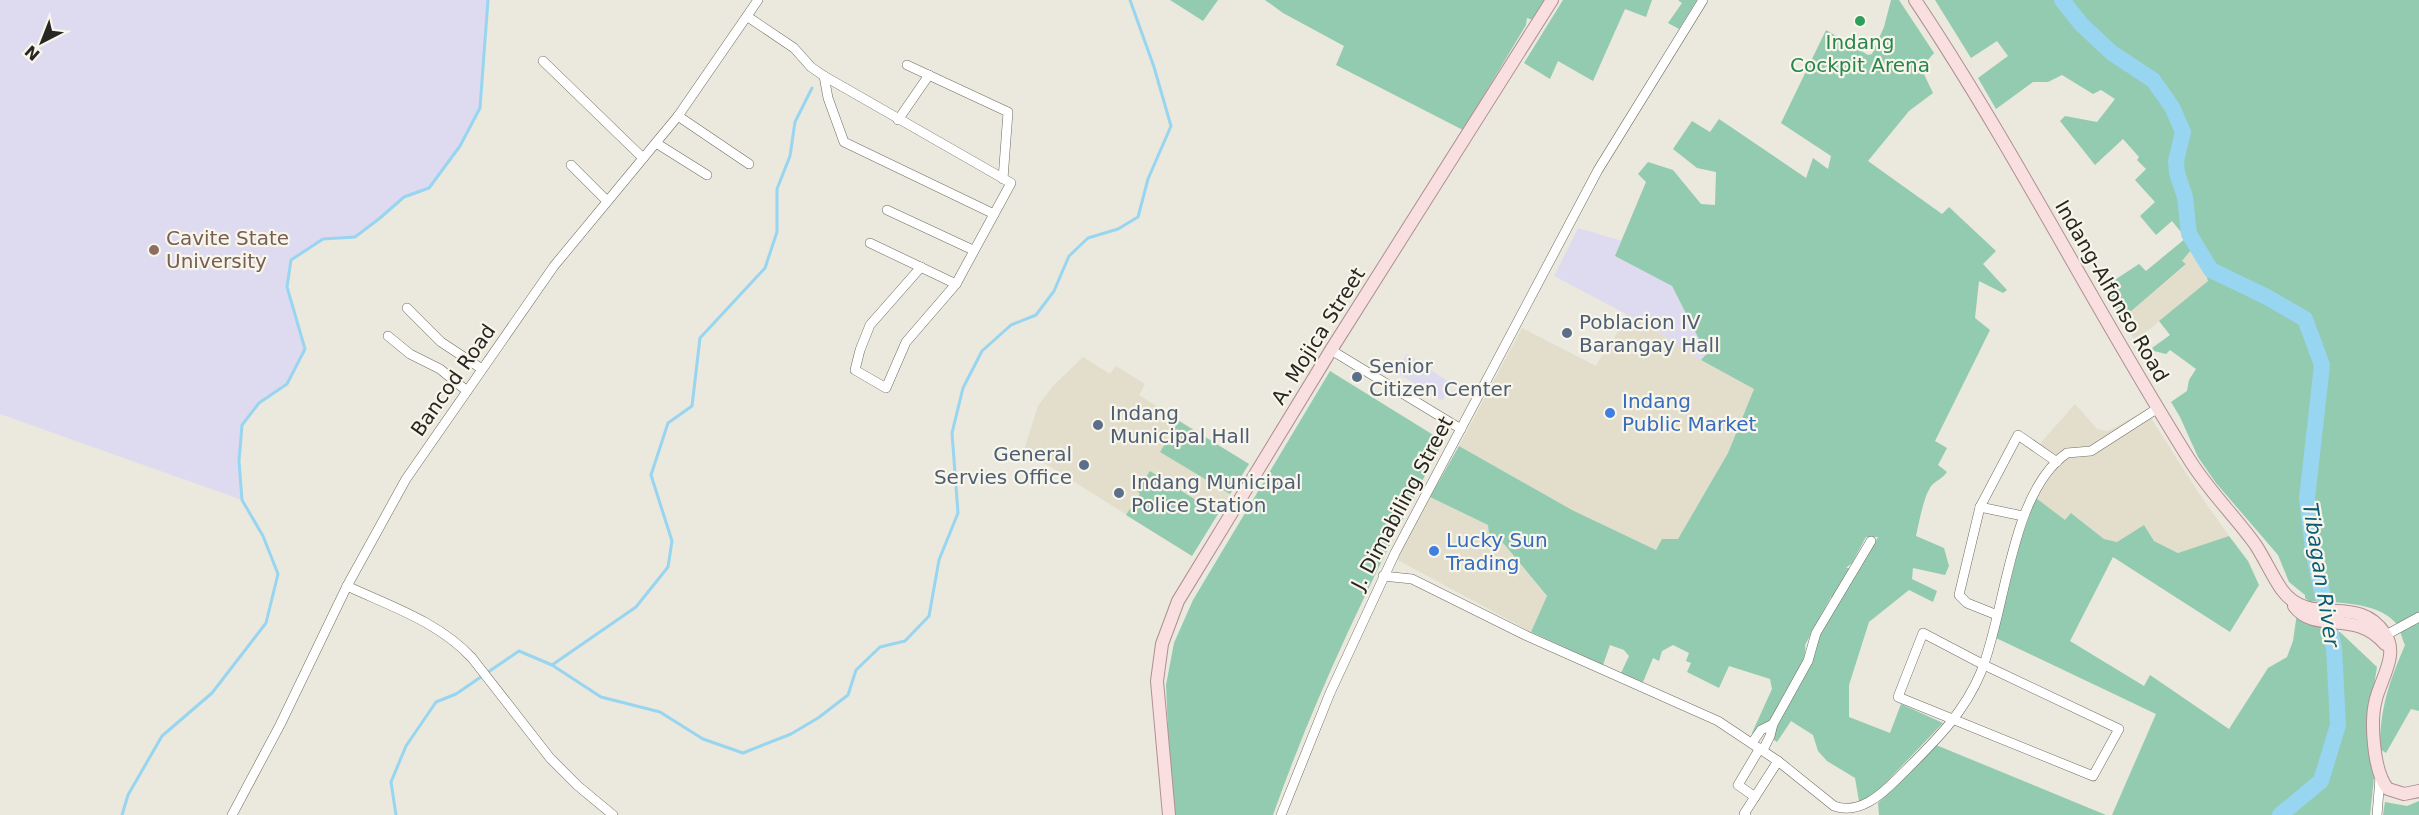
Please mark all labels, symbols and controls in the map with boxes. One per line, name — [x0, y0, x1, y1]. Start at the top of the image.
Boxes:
north arrow — [12, 12, 72, 72]
marker: Indang Cockpit Arena — [1853, 14, 1867, 28]
place label: Indang Cockpit Arena — [1790, 30, 1930, 77]
text: N — [21, 41, 44, 64]
street label: Indang-Alfonso Road — [2050, 196, 2174, 386]
place label: Cavite State University — [166, 226, 289, 273]
marker: Cavite State University — [147, 243, 161, 257]
street label: A. Mojica Street — [1266, 263, 1370, 409]
place label: Poblacion IV Barangay Hall — [1579, 310, 1720, 357]
street label: Bancod Road — [406, 319, 500, 441]
marker: Poblacion IV Barangay Hall — [1560, 326, 1574, 340]
place label: Senior Citizen Center — [1369, 354, 1512, 401]
marker: Senior Citizen Center — [1350, 370, 1364, 384]
place label: Indang Public Market — [1622, 389, 1756, 436]
place label: Indang Municipal Hall — [1110, 401, 1250, 448]
marker: Indang Public Market — [1603, 406, 1617, 420]
street label: J. Dimabiling Street — [1345, 412, 1458, 596]
marker: Indang Municipal Hall — [1091, 418, 1105, 432]
place label: General Servies Office — [934, 442, 1072, 489]
marker: General Servies Office — [1077, 458, 1091, 472]
place label: Indang Municipal Police Station — [1131, 470, 1301, 517]
marker: Indang Municipal Police Station — [1112, 486, 1126, 500]
water label: Tibagan River — [2298, 501, 2344, 650]
place label: Lucky Sun Trading — [1445, 528, 1548, 575]
marker: Lucky Sun Trading — [1427, 544, 1441, 558]

